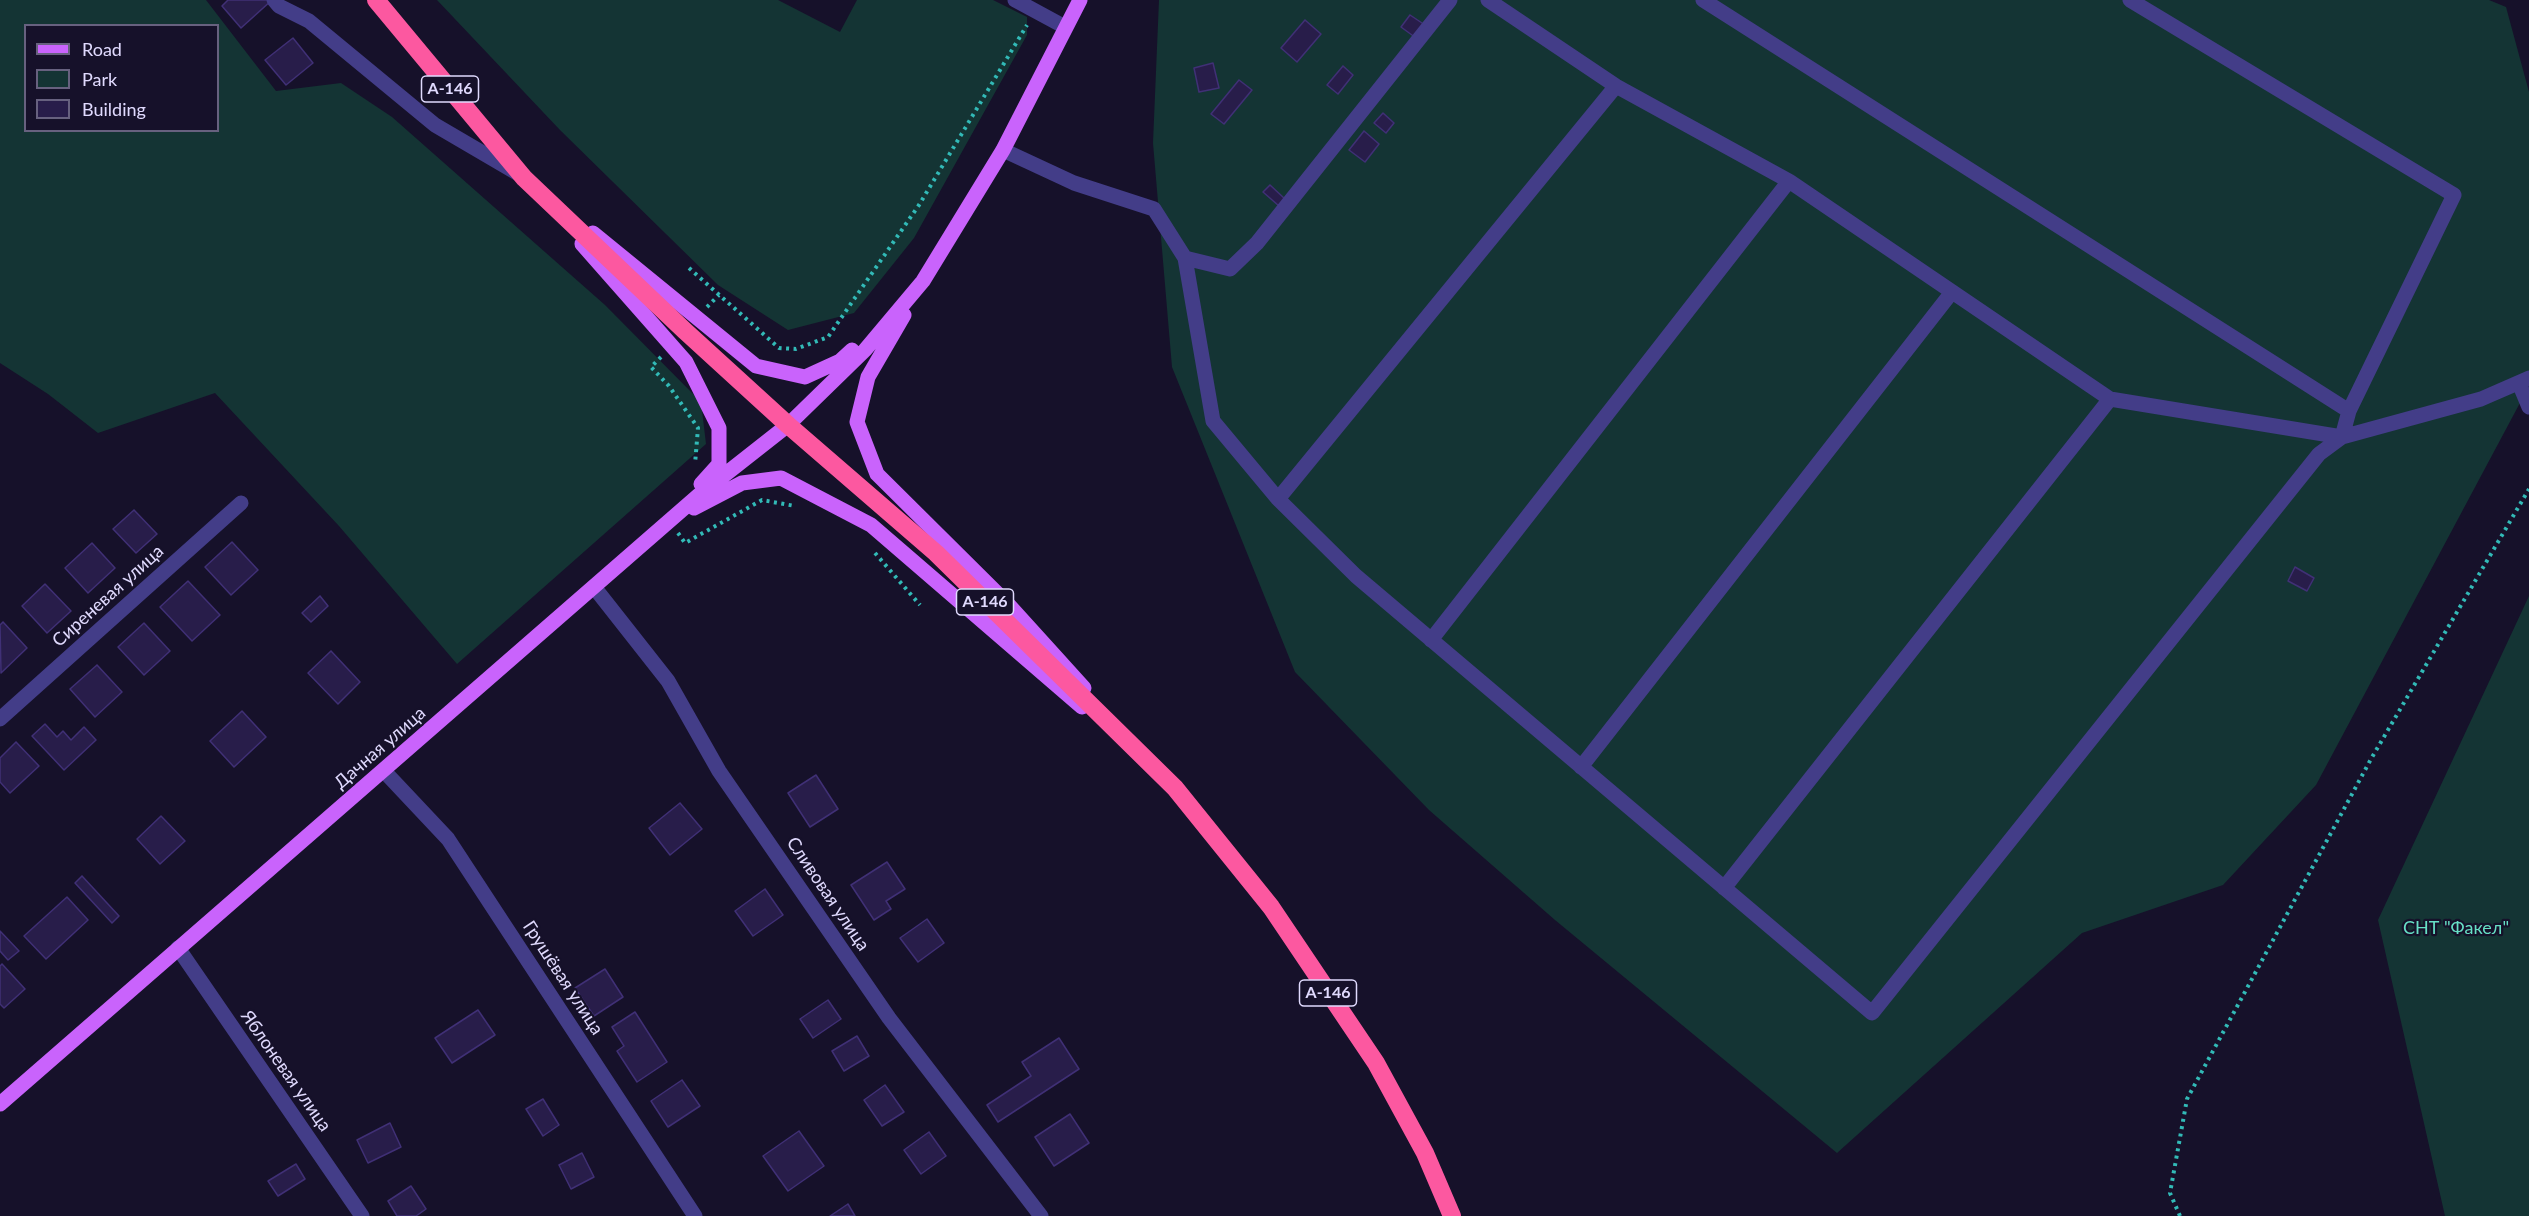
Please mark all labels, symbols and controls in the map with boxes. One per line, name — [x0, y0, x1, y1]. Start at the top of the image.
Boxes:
legend — [24, 24, 219, 132]
text: Road — [82, 38, 122, 60]
text: Park — [82, 68, 117, 90]
road number: А-146 — [422, 76, 478, 102]
text: Building — [82, 98, 146, 120]
street label: Сиреневая улица — [48, 540, 168, 652]
road number: А-146 — [956, 589, 1014, 615]
street label: Дачная улица — [330, 702, 430, 794]
street label: Сливовая улица — [782, 833, 874, 955]
street label: Грушёвая улица — [518, 917, 608, 1039]
park label: СНТ "Факел" — [2403, 917, 2509, 939]
road number: А-146 — [1300, 980, 1356, 1006]
street label: Яблоневая улица — [236, 1006, 336, 1136]

